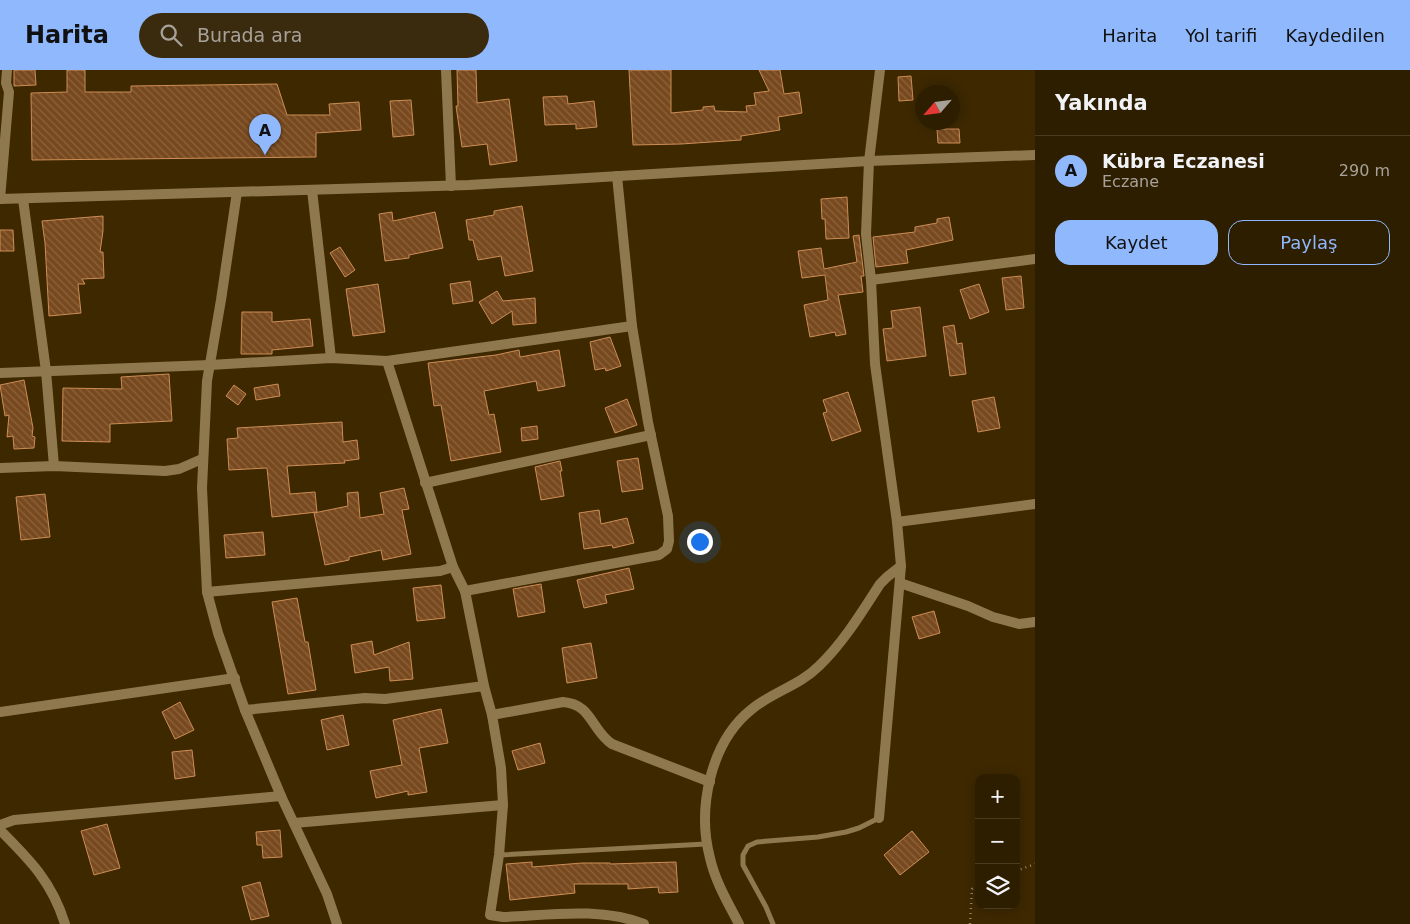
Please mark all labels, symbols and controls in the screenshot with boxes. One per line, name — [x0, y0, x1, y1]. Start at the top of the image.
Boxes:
search box — [139, 13, 489, 58]
text: Harita — [25, 21, 109, 49]
icon: search — [157, 21, 185, 49]
text: Burada ara — [197, 24, 302, 46]
text: Harita — [1102, 25, 1157, 46]
text: Yol tarifi — [1185, 25, 1257, 46]
text: Kaydedilen — [1285, 25, 1385, 46]
north arrow — [915, 85, 960, 130]
text: Yakında — [1055, 91, 1148, 115]
pin: A — [249, 114, 281, 155]
text: Kübra Eczanesi — [1102, 150, 1265, 172]
text: A — [1065, 161, 1077, 180]
text: 290 m — [1339, 161, 1390, 180]
text: Eczane — [1102, 172, 1159, 191]
button: Kaydet — [1055, 220, 1218, 265]
button: Paylaş — [1228, 220, 1390, 265]
your location — [687, 529, 713, 555]
map controls — [975, 774, 1020, 909]
button: + — [975, 774, 1020, 819]
button: − — [975, 819, 1020, 864]
button: layers — [975, 864, 1020, 909]

